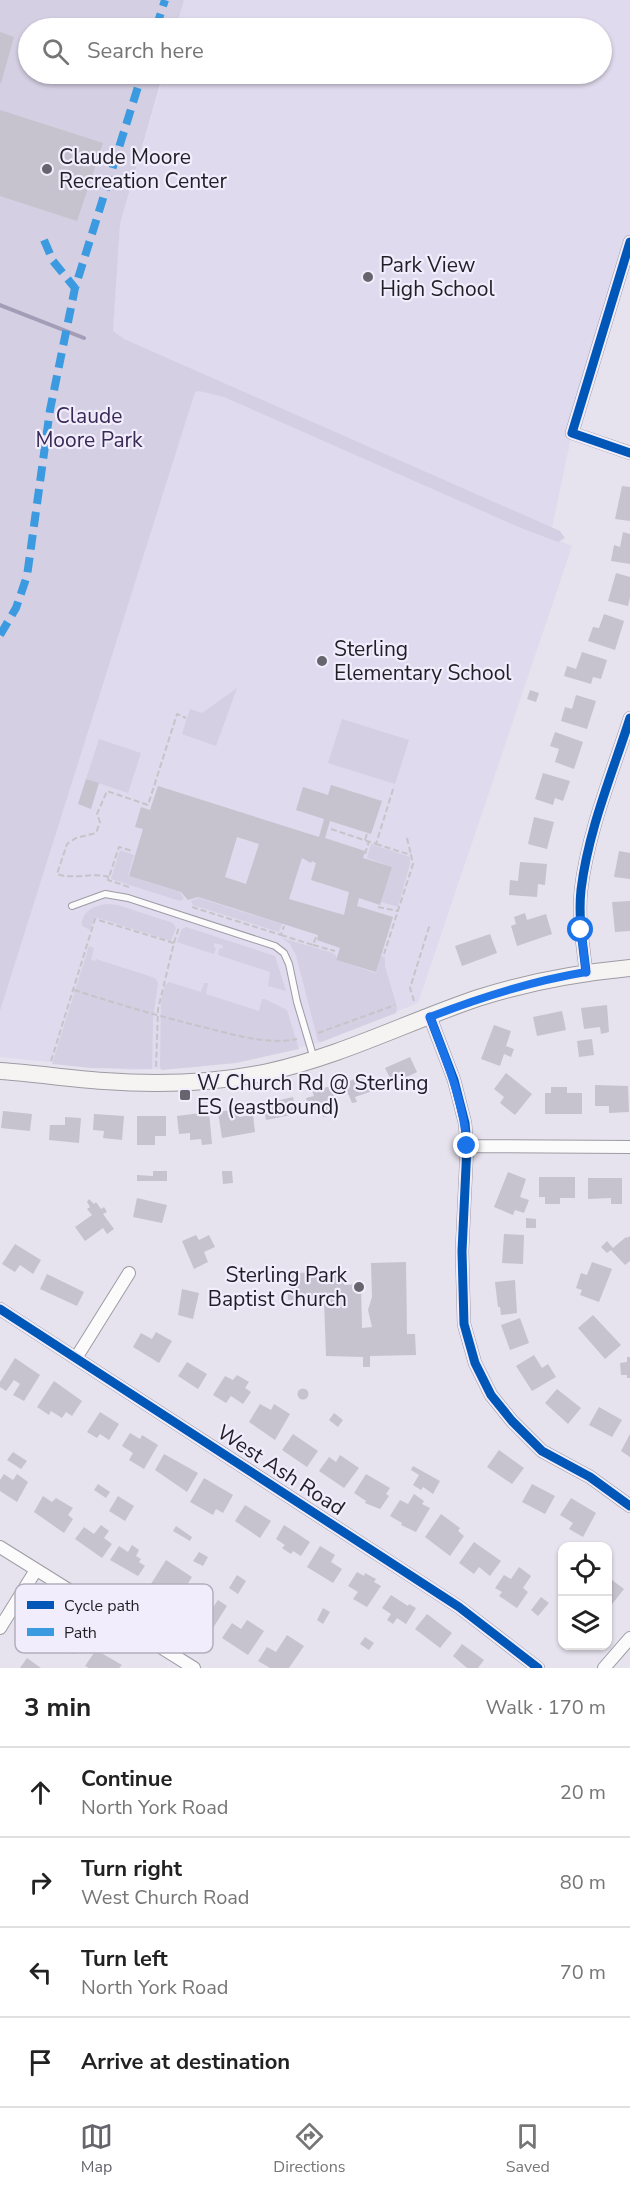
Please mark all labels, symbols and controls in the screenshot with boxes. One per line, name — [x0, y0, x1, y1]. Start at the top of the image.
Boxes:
search box — [18, 18, 612, 84]
icon: search — [39, 35, 72, 68]
text: Search here — [87, 36, 204, 66]
place label: Claude Moore Recreation Center — [59, 143, 228, 195]
marker: Claude Moore Recreation Center — [40, 162, 54, 176]
place label: Park View High School — [380, 251, 495, 303]
marker: Park View High School — [361, 270, 375, 284]
park label: Claude Moore Park — [35, 402, 143, 454]
place label: Sterling Elementary School — [334, 635, 512, 687]
marker: Sterling Elementary School — [315, 654, 329, 668]
route start — [567, 916, 593, 942]
place label: W Church Rd @ Sterling ES (eastbound) — [197, 1069, 429, 1121]
marker: W Church Rd @ Sterling ES (eastbound) — [178, 1088, 192, 1102]
route end — [453, 1132, 479, 1158]
place label: Sterling Park Baptist Church — [208, 1261, 347, 1313]
marker: Sterling Park Baptist Church — [352, 1280, 366, 1294]
street label: West Ash Road — [212, 1418, 350, 1522]
map controls — [558, 1542, 612, 1650]
button: locate — [558, 1542, 612, 1596]
legend — [15, 1584, 213, 1653]
text: Cycle path — [64, 1595, 140, 1617]
button: layers — [558, 1596, 612, 1650]
text: Path — [64, 1622, 97, 1644]
text: 3 min — [24, 1690, 91, 1725]
text: Walk · 170 m — [486, 1694, 606, 1721]
text: Continue — [81, 1764, 172, 1794]
icon: ahead — [24, 1776, 57, 1809]
text: 20 m — [560, 1779, 606, 1806]
text: North York Road — [81, 1794, 228, 1821]
text: Turn right — [81, 1854, 182, 1884]
icon: right — [24, 1866, 57, 1899]
text: 80 m — [560, 1869, 606, 1896]
text: West Church Road — [81, 1884, 250, 1911]
text: Turn left — [81, 1944, 168, 1974]
icon: left — [24, 1956, 57, 1989]
text: 70 m — [560, 1959, 606, 1986]
text: North York Road — [81, 1974, 228, 2001]
icon: arrive — [24, 2046, 57, 2079]
text: Arrive at destination — [81, 2047, 290, 2077]
tab: Map — [80, 2120, 113, 2178]
tab: Directions — [273, 2120, 345, 2178]
tab: Saved — [506, 2120, 550, 2178]

